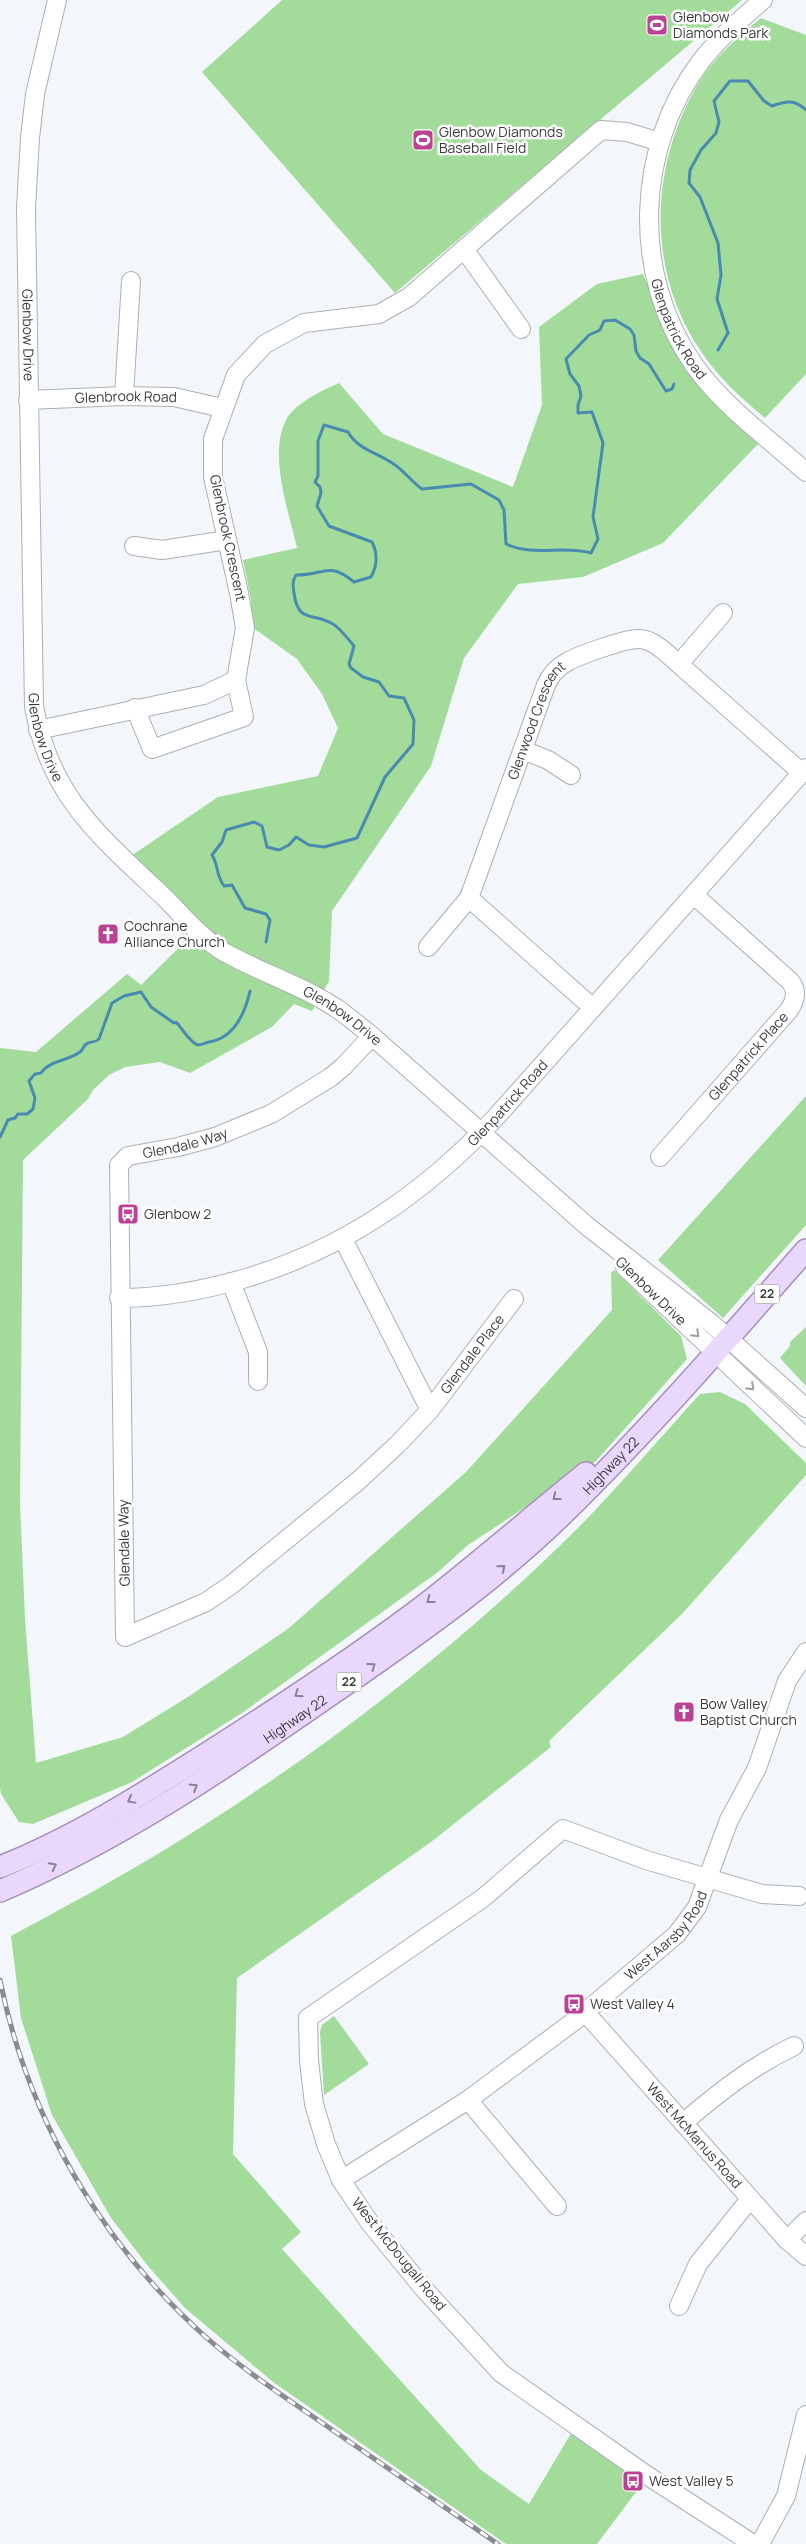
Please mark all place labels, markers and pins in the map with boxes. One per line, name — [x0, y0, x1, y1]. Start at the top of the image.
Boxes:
place label: Glenbow Diamonds Park — [673, 7, 769, 42]
sports icon: Glenbow Diamonds Park — [645, 13, 669, 37]
place label: Glenbow Diamonds Baseball Field — [439, 122, 563, 157]
sports icon: Glenbow Diamonds Baseball Field — [411, 128, 435, 152]
place label: Cochrane Alliance Church — [124, 916, 225, 951]
church icon: Cochrane Alliance Church — [96, 922, 120, 946]
bus stop icon: Glenbow 2 — [116, 1202, 140, 1226]
place label: Glenbow 2 — [144, 1204, 211, 1223]
place label: Bow Valley Baptist Church — [700, 1694, 797, 1729]
church icon: Bow Valley Baptist Church — [672, 1700, 696, 1724]
bus stop icon: West Valley 4 — [562, 1992, 586, 2016]
place label: West Valley 4 — [590, 1994, 675, 2013]
bus stop icon: West Valley 5 — [621, 2469, 645, 2493]
place label: West Valley 5 — [649, 2471, 734, 2490]

